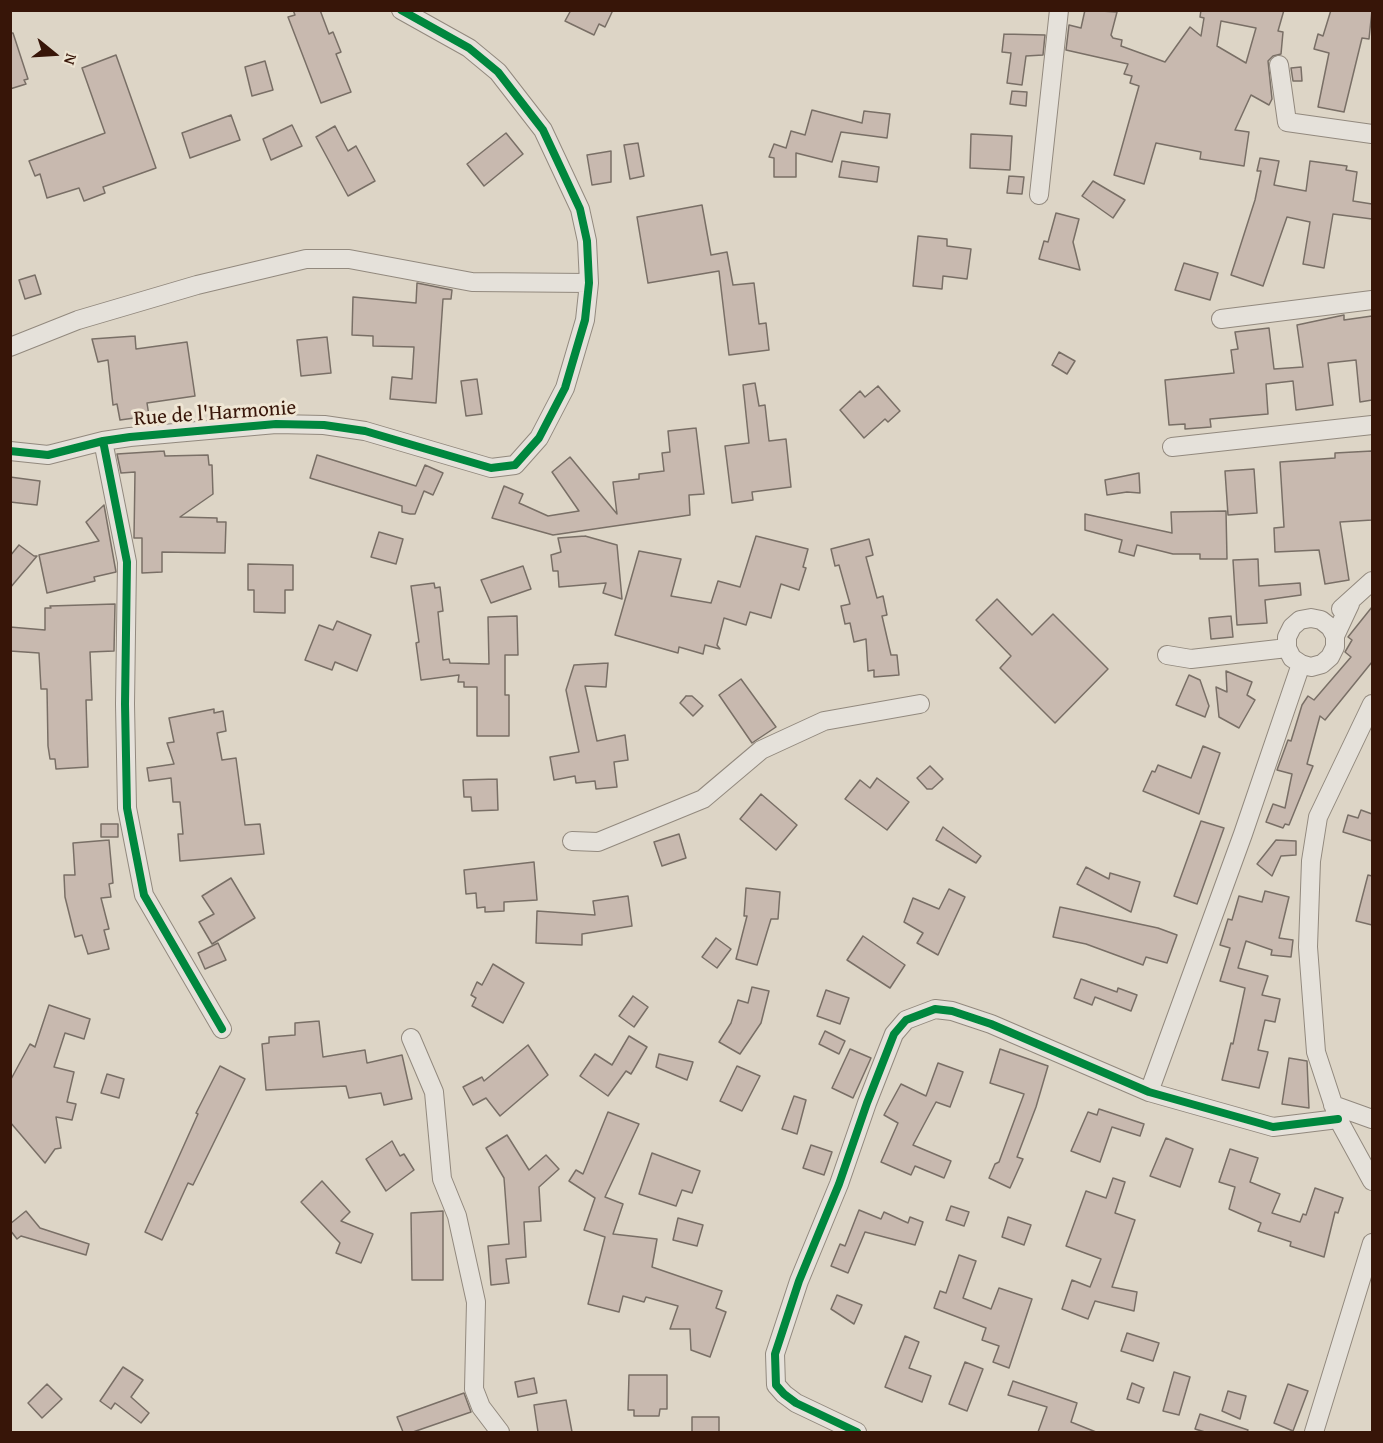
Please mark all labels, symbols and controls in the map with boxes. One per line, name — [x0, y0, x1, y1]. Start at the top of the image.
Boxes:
north arrow — [24, 24, 84, 84]
text: N — [58, 51, 84, 68]
street label: Rue de l'Harmonie — [133, 396, 297, 432]

